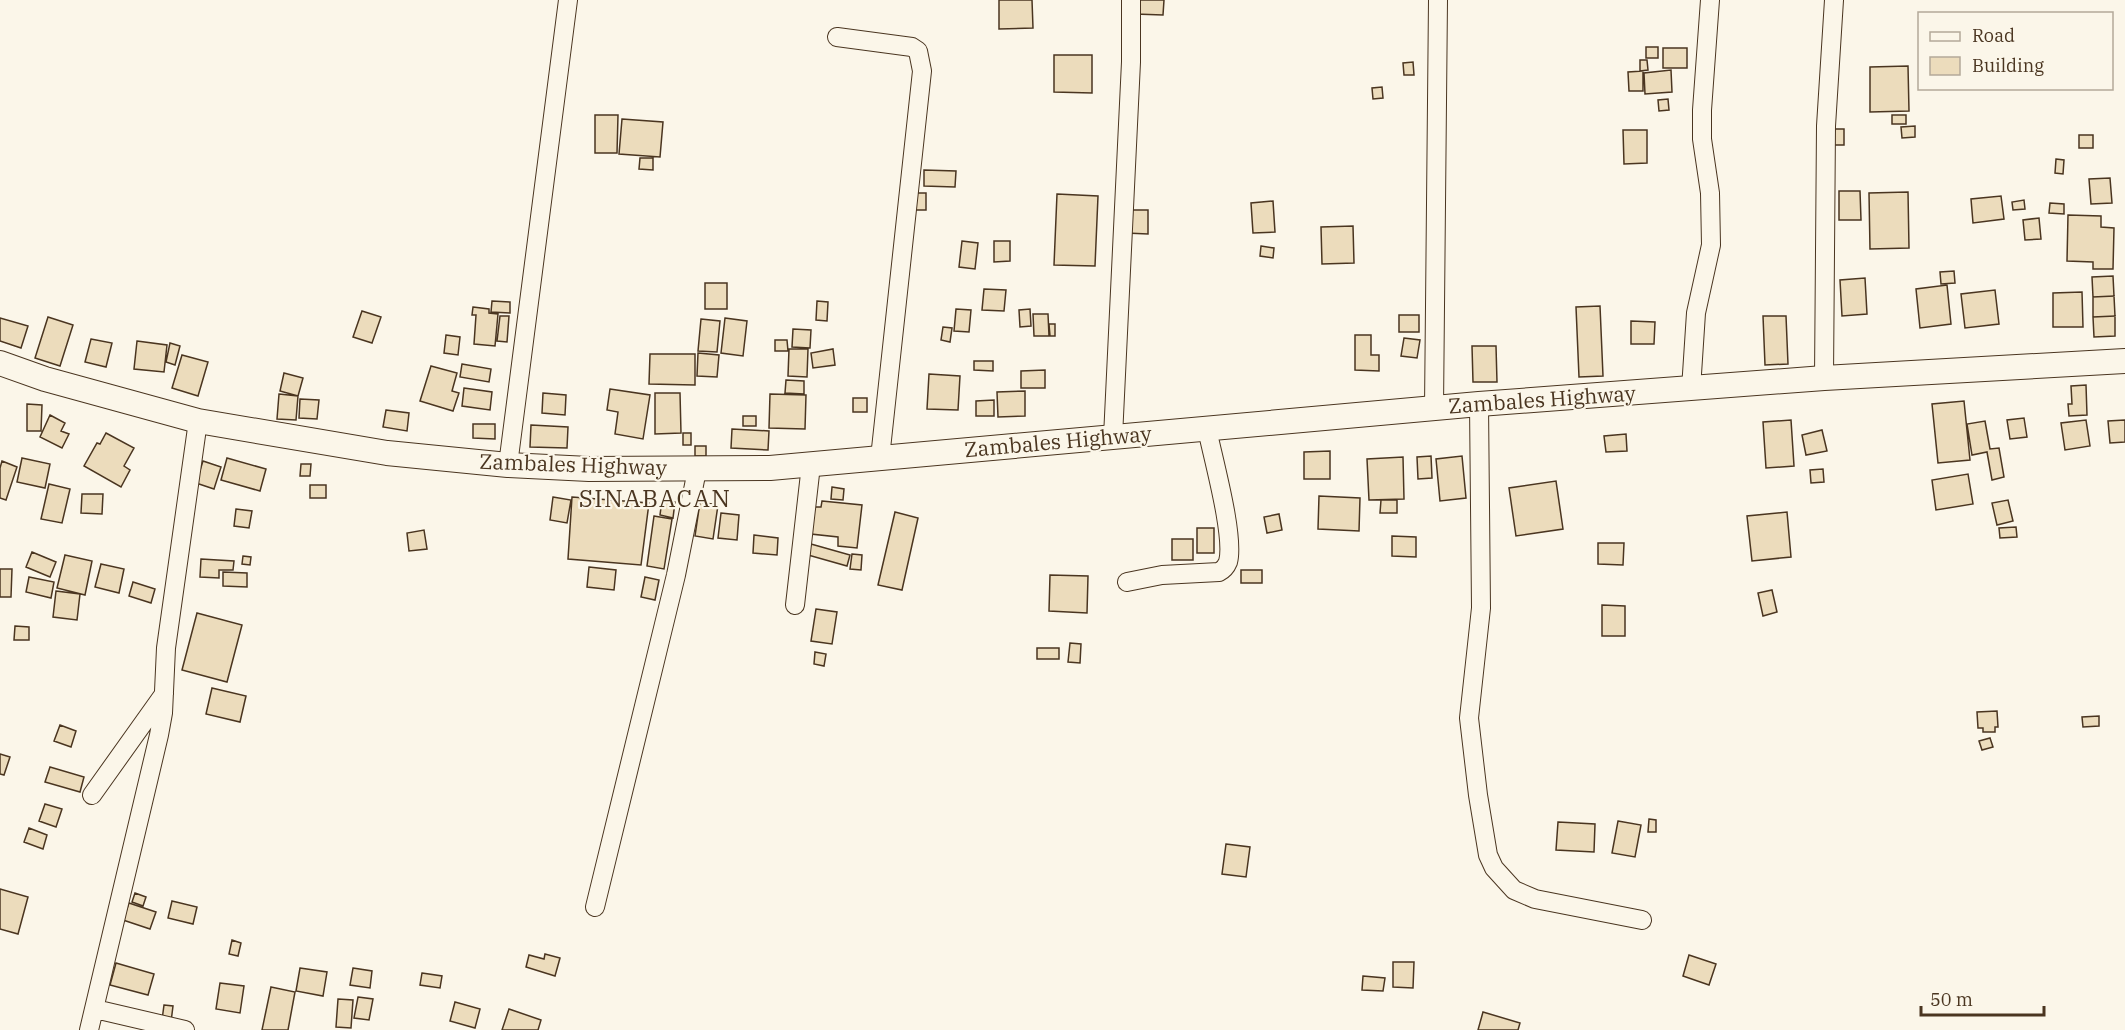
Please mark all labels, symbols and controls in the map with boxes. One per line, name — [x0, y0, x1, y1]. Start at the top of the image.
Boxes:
legend — [1918, 12, 2113, 90]
text: Road — [1972, 24, 2015, 47]
text: Building — [1972, 54, 2044, 77]
street label: Zambales Highway — [1447, 378, 1637, 420]
street label: Zambales Highway — [963, 419, 1153, 463]
street label: Zambales Highway — [479, 447, 668, 481]
district label: SINABACAN — [579, 482, 731, 514]
scale bar — [1921, 979, 2044, 1017]
text: 50 m — [1930, 988, 1973, 1011]

